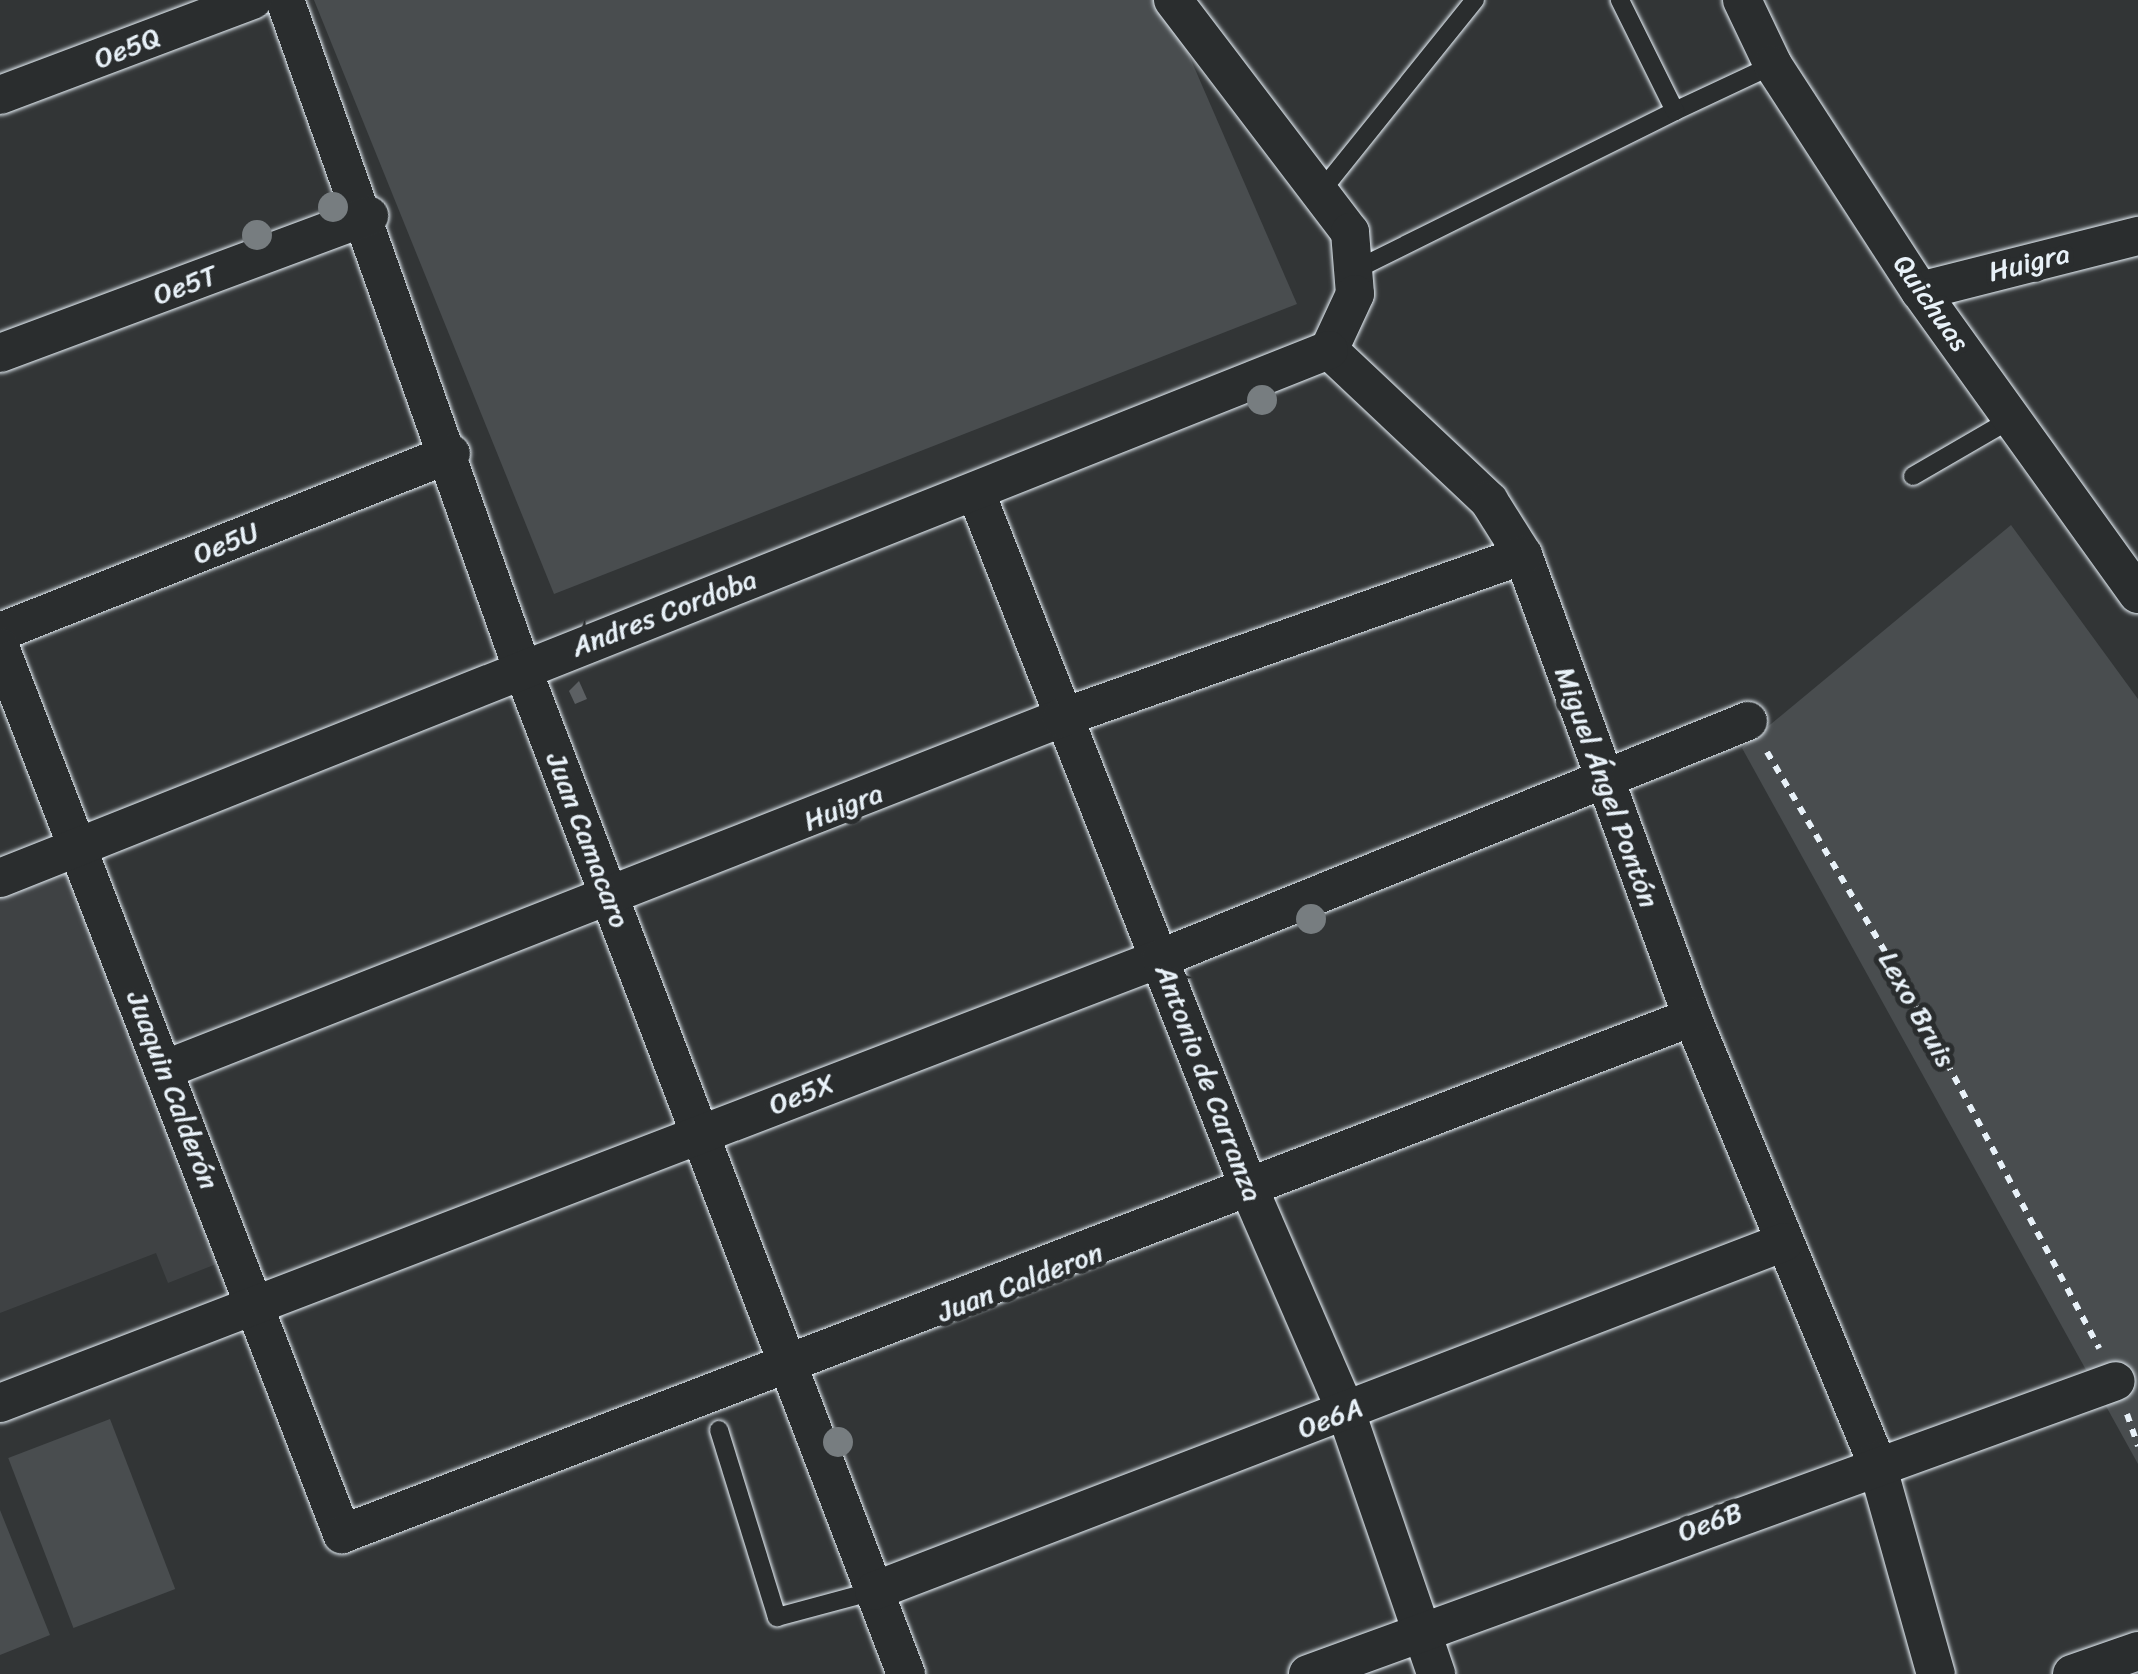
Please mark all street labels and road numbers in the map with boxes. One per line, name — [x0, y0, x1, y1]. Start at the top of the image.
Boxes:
street label: Oe5Q — [89, 20, 165, 76]
street label: Huigra — [1985, 237, 2073, 289]
street label: Quichuas — [1886, 248, 1976, 358]
street label: Oe5T — [149, 258, 221, 312]
street label: Oe5U — [188, 515, 264, 571]
street label: Andres Cordoba — [567, 562, 761, 664]
street label: Miguel Ángel Pontón — [1548, 662, 1666, 912]
street label: Juan Camacaro — [539, 747, 637, 933]
street label: Huigra — [799, 776, 887, 838]
street label: Lexo Bruis — [1871, 945, 1963, 1073]
street label: Antonio de Carranza — [1148, 960, 1270, 1206]
street label: Juaquin Calderón — [120, 986, 226, 1194]
street label: Oe5X — [764, 1066, 840, 1122]
street label: Juan Calderon — [933, 1235, 1107, 1329]
street label: Oe6A — [1293, 1390, 1367, 1446]
street label: Oe6B — [1673, 1495, 1747, 1549]

